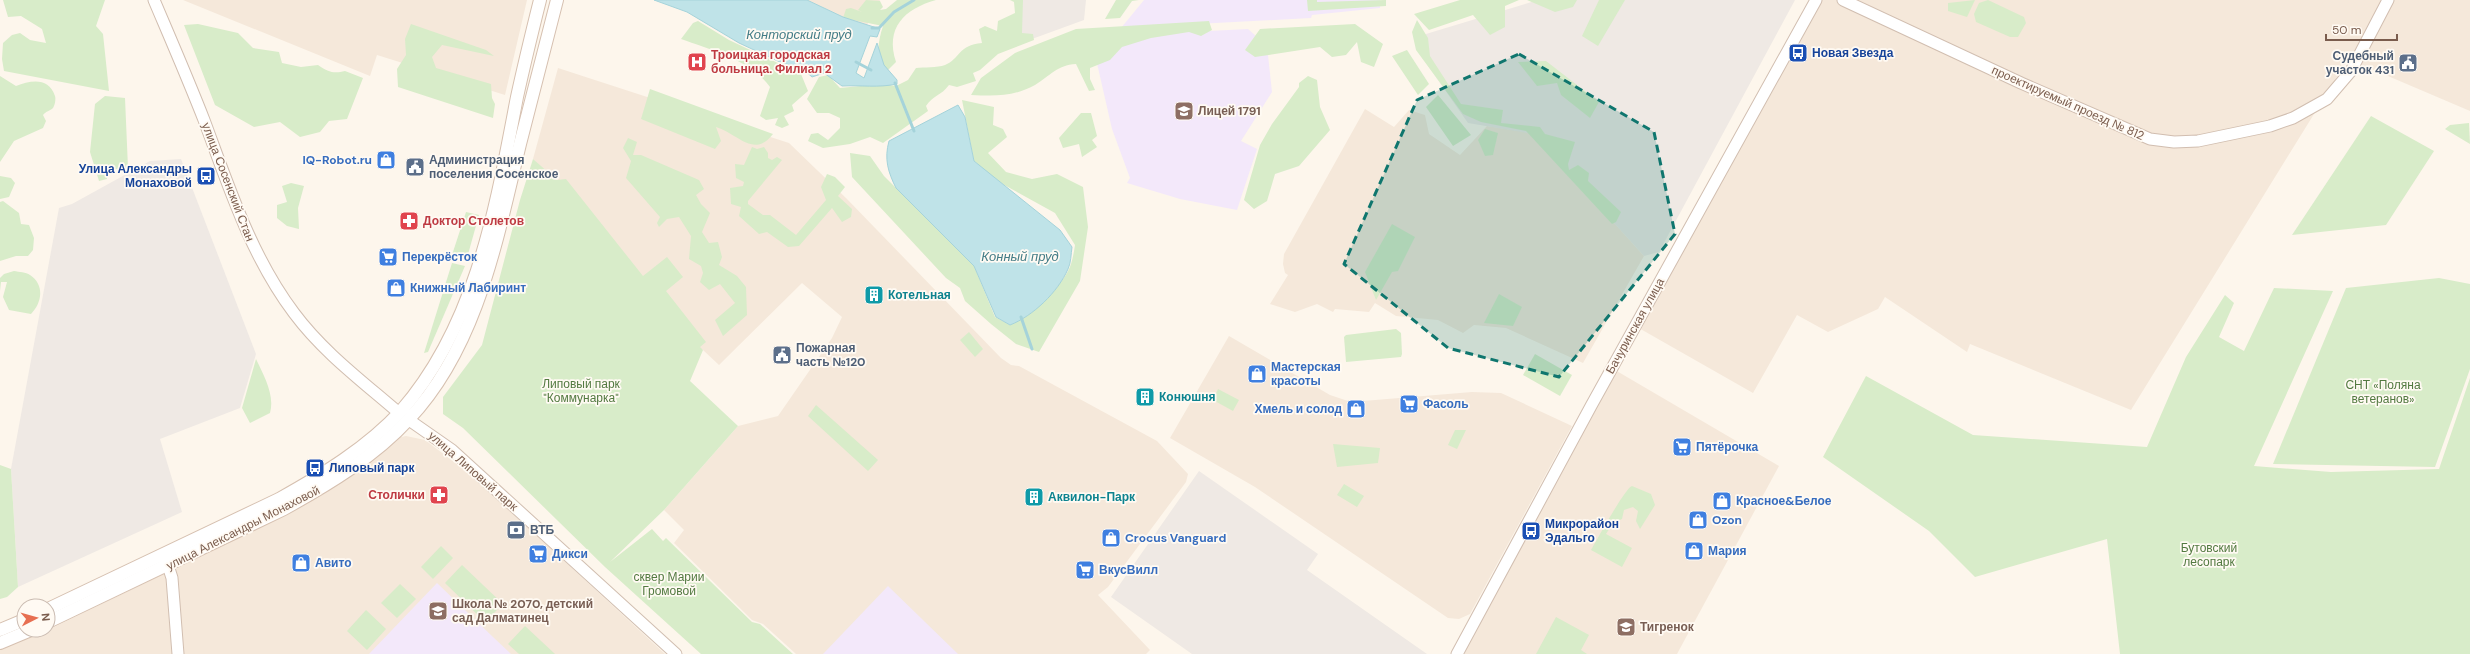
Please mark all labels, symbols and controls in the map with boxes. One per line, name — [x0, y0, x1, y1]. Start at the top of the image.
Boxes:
scale bar — [2326, 16, 2397, 42]
text: 50 m — [2332, 22, 2361, 38]
water label: Конторский пруд — [746, 26, 852, 43]
bus stop icon: Новая Звезда — [1787, 42, 1809, 64]
place label: Новая Звезда — [1812, 45, 1894, 61]
place label: Троицкая городская больница. Филиал 2 — [711, 47, 832, 77]
place label: Судебный участок 431 — [2326, 48, 2394, 78]
hospital icon: Троицкая городская больница. Филиал 2 — [686, 51, 708, 73]
public building icon: Судебный участок 431 — [2397, 52, 2419, 74]
street label: проектируемый проезд № 812 — [1989, 62, 2147, 144]
school or university icon: Лицей 1791 — [1173, 100, 1195, 122]
place label: Лицей 1791 — [1198, 103, 1261, 119]
street label: улица Сосенский Стан — [198, 120, 258, 244]
shop icon: IQ-Robot.ru — [375, 149, 397, 171]
place label: IQ-Robot.ru — [302, 152, 372, 168]
place label: Администрация поселения Сосенское — [429, 152, 559, 182]
public building icon: Администрация поселения Сосенское — [404, 156, 426, 178]
place label: Улица Александры Монаховой — [79, 161, 192, 191]
bus stop icon: Улица Александры Монаховой — [195, 165, 217, 187]
pharmacy icon: Доктор Столетов — [398, 210, 420, 232]
place label: Доктор Столетов — [423, 213, 524, 229]
supermarket icon: Перекрёсток — [377, 246, 399, 268]
water label: Конный пруд — [981, 248, 1059, 265]
place label: Перекрёсток — [402, 249, 478, 265]
street label: Бачуринская улица — [1602, 275, 1668, 377]
shop icon: Книжный Лабиринт — [385, 277, 407, 299]
place label: Книжный Лабиринт — [410, 280, 526, 296]
building icon: Котельная — [863, 284, 885, 306]
place label: Котельная — [888, 287, 951, 303]
place label: Пожарная часть №120 — [796, 340, 865, 370]
public building icon: Пожарная часть №120 — [771, 344, 793, 366]
place label: Мастерская красоты — [1271, 359, 1341, 389]
shop icon: Мастерская красоты — [1246, 363, 1268, 385]
park label: Липовый парк "Коммунарка" — [542, 376, 621, 406]
park label: СНТ «Поляна ветеранов» — [2345, 377, 2421, 407]
building icon: Конюшня — [1134, 386, 1156, 408]
place label: Конюшня — [1159, 389, 1215, 405]
supermarket icon: Фасоль — [1398, 393, 1420, 415]
place label: Фасоль — [1423, 396, 1469, 412]
shop icon: Хмель и солод — [1345, 398, 1367, 420]
place label: Хмель и солод — [1254, 401, 1342, 417]
street label: улица Липовый парк — [425, 428, 522, 515]
supermarket icon: Пятёрочка — [1671, 436, 1693, 458]
place label: Пятёрочка — [1696, 439, 1759, 455]
bus stop icon: Липовый парк — [304, 457, 326, 479]
place label: Липовый парк — [329, 460, 415, 476]
street label: улица Александры Монаховой — [163, 482, 323, 574]
pharmacy icon: Столички — [428, 484, 450, 506]
building icon: Аквилон-Парк — [1023, 486, 1045, 508]
place label: Столички — [368, 487, 425, 503]
place label: Аквилон-Парк — [1048, 489, 1136, 505]
shop icon: Красное&Белое — [1711, 490, 1733, 512]
place label: Красное&Белое — [1736, 493, 1832, 509]
shop icon: Ozon — [1687, 509, 1709, 531]
place label: Ozon — [1712, 512, 1742, 528]
place label: Микрорайон Эдальго — [1545, 516, 1619, 546]
bank icon: ВТБ — [505, 519, 527, 541]
bus stop icon: Микрорайон Эдальго — [1520, 520, 1542, 542]
place label: ВТБ — [530, 522, 555, 538]
shop icon: Crocus Vanguard — [1100, 527, 1122, 549]
place label: Crocus Vanguard — [1125, 530, 1226, 546]
shop icon: Мария — [1683, 540, 1705, 562]
park label: Бутовский лесопарк — [2181, 540, 2237, 570]
supermarket icon: Дикси — [527, 543, 549, 565]
place label: Мария — [1708, 543, 1747, 559]
place label: Дикси — [552, 546, 588, 562]
shop icon: Авито — [290, 552, 312, 574]
place label: Авито — [315, 555, 351, 571]
supermarket icon: ВкусВилл — [1074, 559, 1096, 581]
place label: ВкусВилл — [1099, 562, 1158, 578]
park label: сквер Марии Громовой — [634, 569, 704, 599]
place label: Школа № 2070, детский сад Далматинец — [452, 596, 593, 626]
north arrow — [16, 598, 56, 638]
school or university icon: Школа № 2070, детский сад Далматинец — [427, 600, 449, 622]
text: N — [39, 612, 53, 622]
school or university icon: Тигренок — [1615, 616, 1637, 638]
place label: Тигренок — [1640, 619, 1695, 635]

